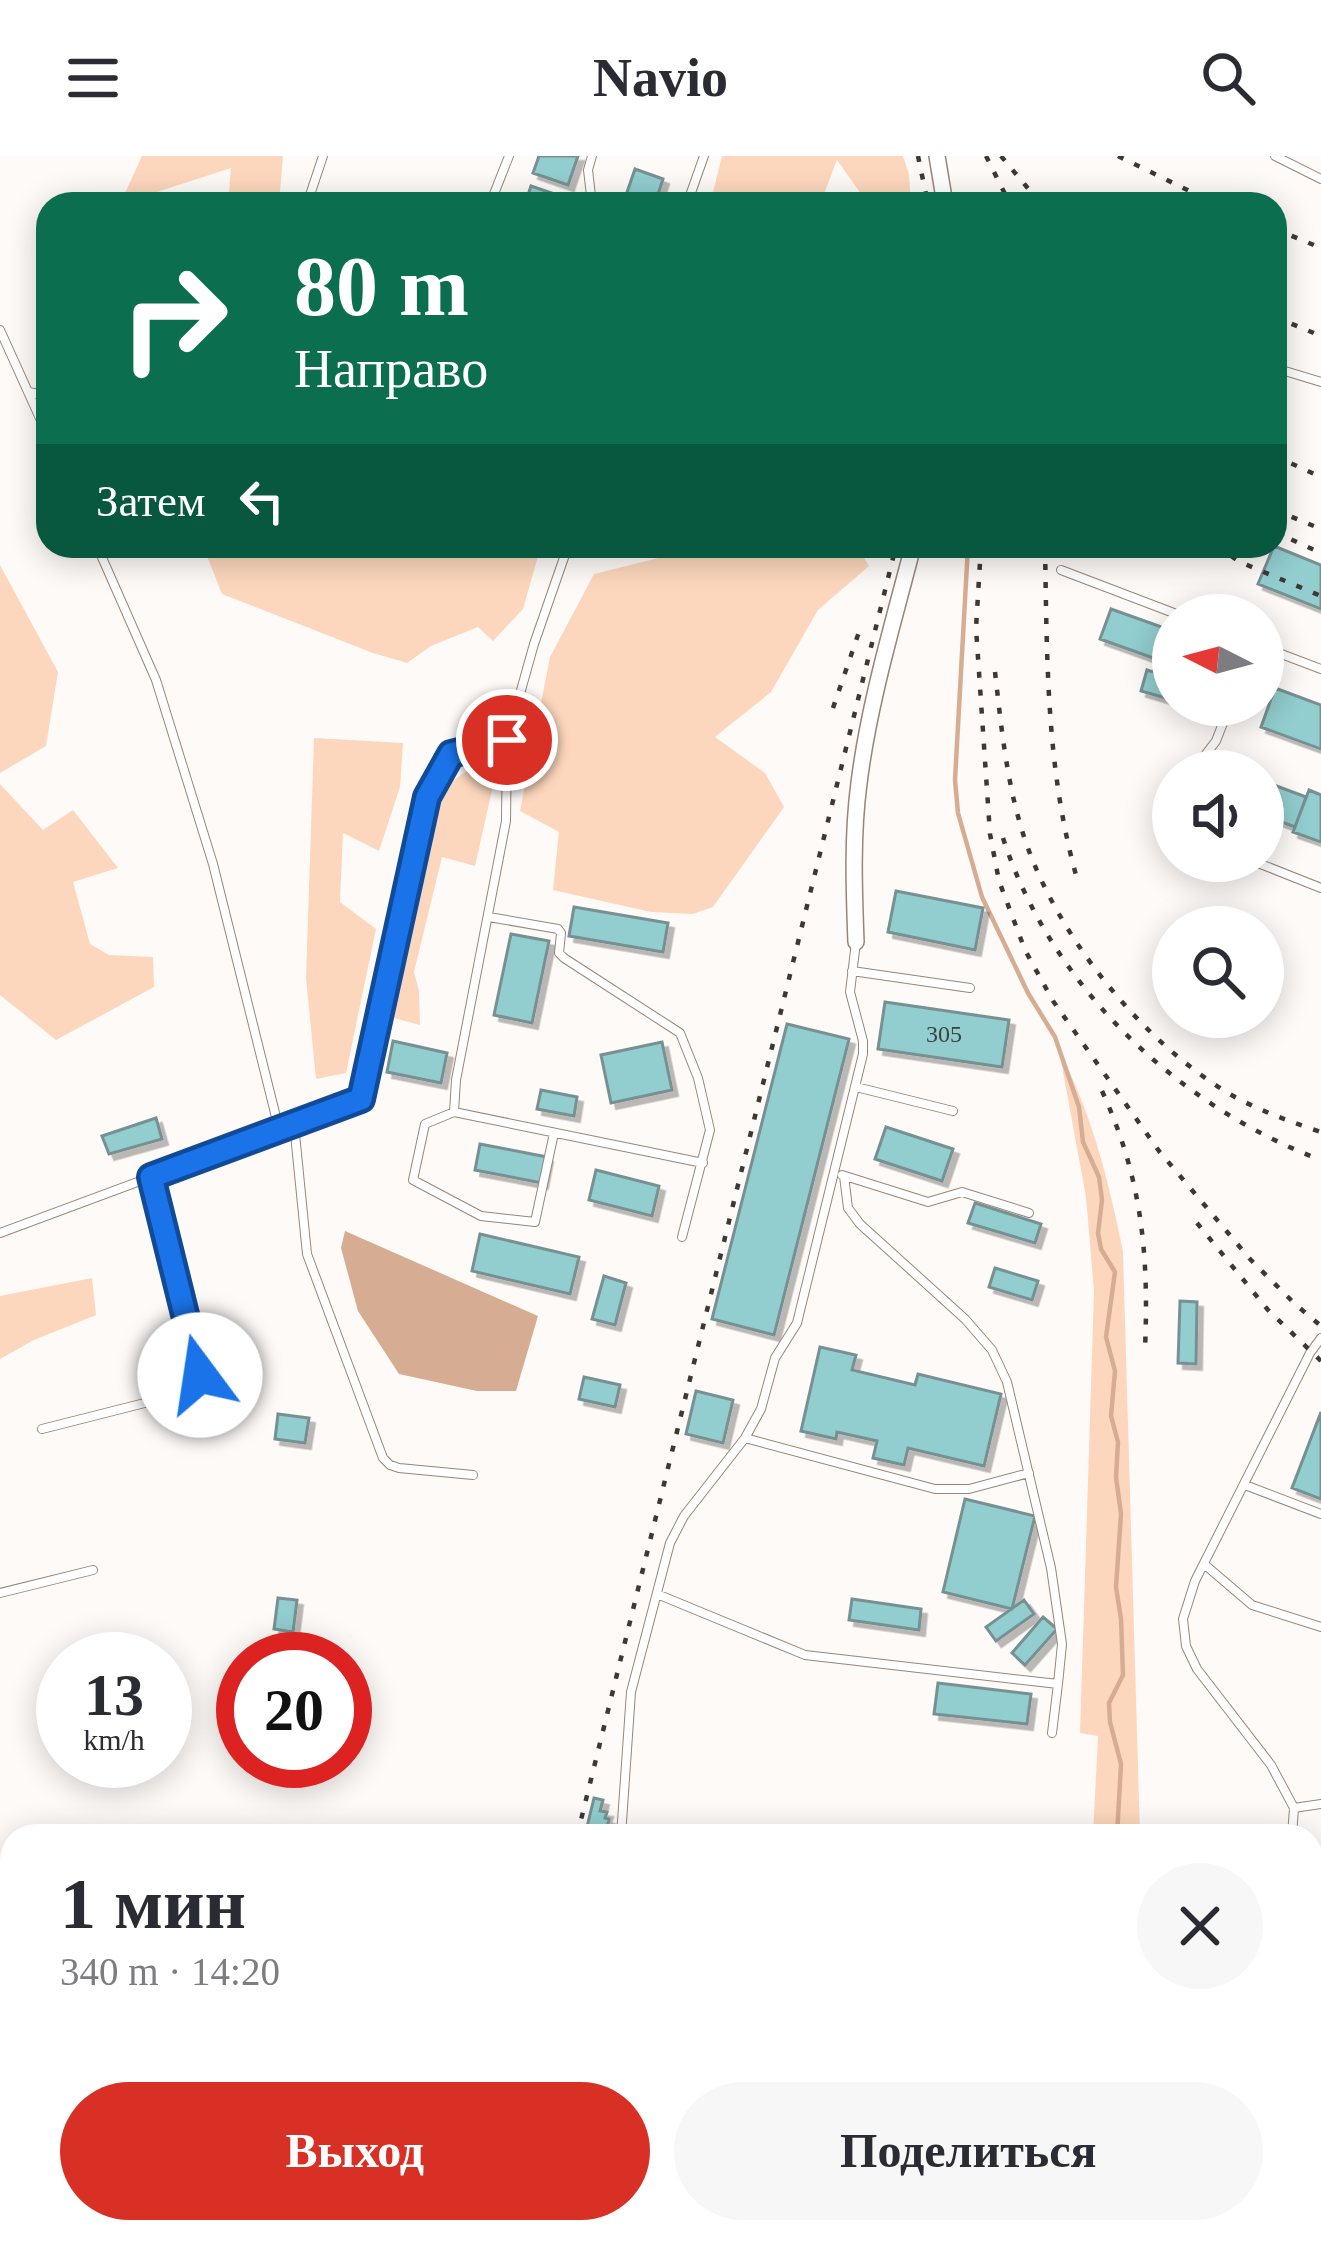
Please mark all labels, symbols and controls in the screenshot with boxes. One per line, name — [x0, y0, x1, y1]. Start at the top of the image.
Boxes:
icon: menu — [60, 45, 126, 111]
icon: search — [1195, 45, 1261, 111]
text: Navio — [593, 48, 728, 108]
icon: right — [96, 240, 252, 396]
text: 80 m — [294, 240, 469, 333]
text: Направо — [294, 339, 488, 399]
icon: left — [229, 468, 295, 534]
text: Затем — [96, 476, 205, 526]
north arrow — [1152, 594, 1284, 726]
map controls — [1152, 594, 1284, 1038]
pin — [456, 689, 558, 791]
icon: arrive — [474, 707, 540, 773]
button: sound — [1152, 750, 1284, 882]
button: search — [1152, 906, 1284, 1038]
house number: 305 — [926, 1021, 962, 1047]
position arrow — [137, 1312, 263, 1438]
speed limit sign: 20 — [216, 1632, 372, 1788]
text: 13 — [84, 1662, 144, 1728]
text: km/h — [83, 1723, 145, 1756]
button: close — [1137, 1863, 1263, 1989]
text: 1 мин — [60, 1864, 246, 1944]
text: 340 m · 14:20 — [60, 1950, 280, 1993]
button: Выход — [60, 2082, 650, 2220]
button: Поделиться — [674, 2082, 1263, 2220]

